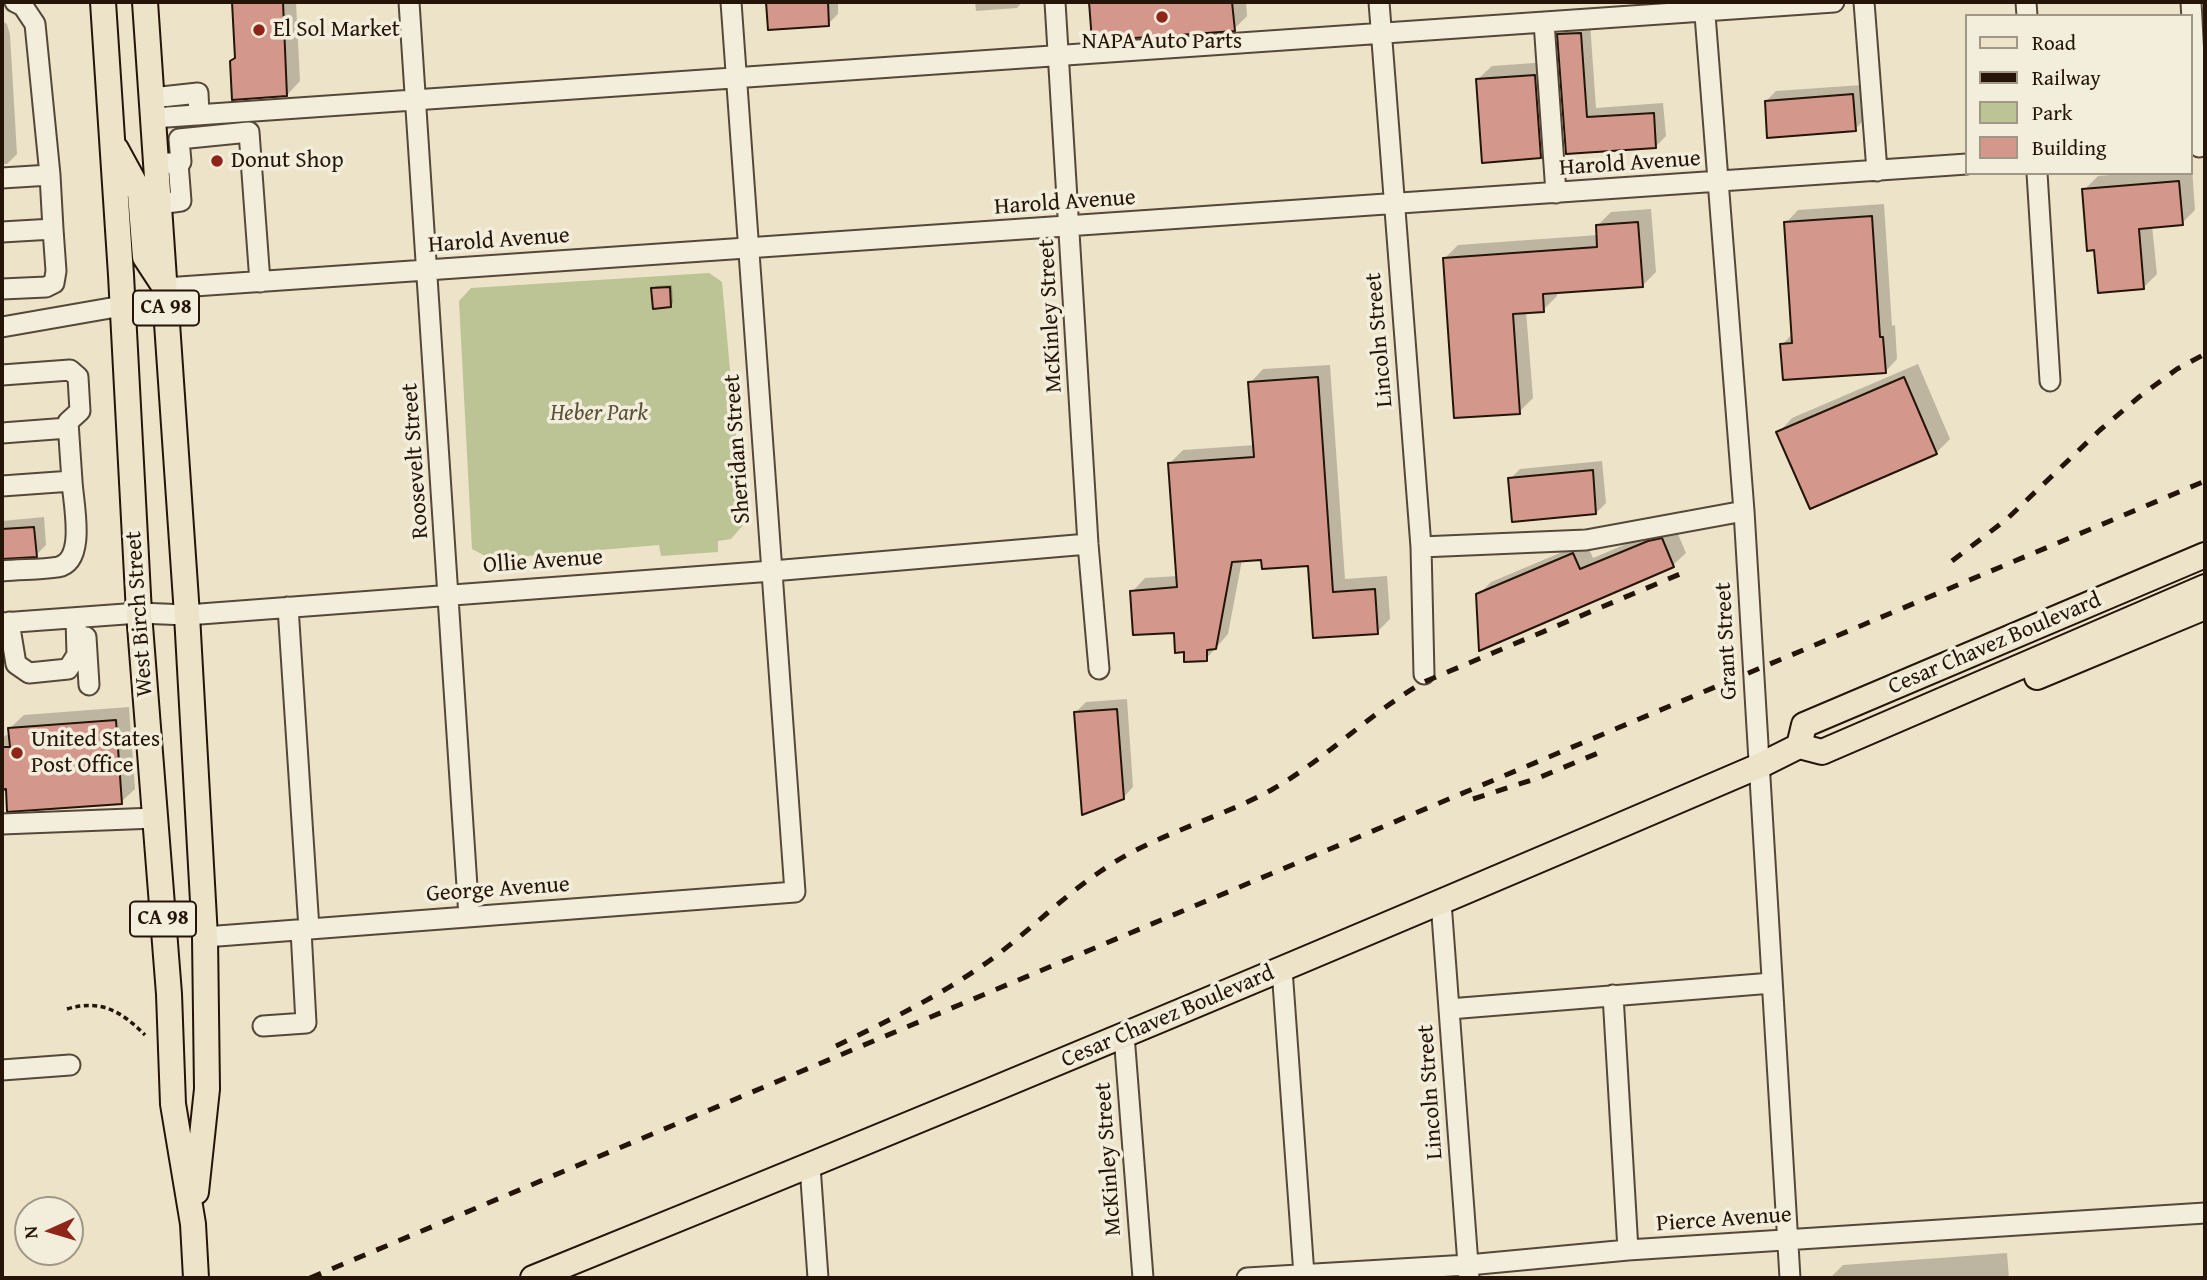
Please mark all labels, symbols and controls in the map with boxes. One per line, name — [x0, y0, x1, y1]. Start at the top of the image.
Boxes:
marker: NAPA Auto Parts — [1154, 9, 1170, 25]
legend — [1966, 14, 2193, 175]
place label: El Sol Market — [273, 16, 400, 44]
marker: El Sol Market — [251, 22, 267, 38]
text: Road — [2032, 27, 2076, 58]
place label: NAPA Auto Parts — [1082, 28, 1242, 56]
text: Railway — [2032, 62, 2101, 93]
text: Park — [2032, 97, 2073, 128]
text: Building — [2032, 132, 2106, 163]
street label: Harold Avenue — [1558, 145, 1702, 183]
place label: Donut Shop — [231, 147, 344, 175]
marker: Donut Shop — [209, 153, 225, 169]
street label: Harold Avenue — [993, 184, 1137, 222]
street label: Harold Avenue — [427, 222, 571, 260]
street label: McKinley Street — [1033, 238, 1069, 394]
street label: Lincoln Street — [1360, 271, 1400, 409]
road number: CA 98 — [133, 290, 199, 326]
street label: Sheridan Street — [719, 373, 757, 525]
street label: Roosevelt Street — [397, 382, 435, 540]
park label: Heber Park — [550, 400, 648, 428]
street label: West Birch Street — [120, 530, 160, 698]
street label: Ollie Avenue — [482, 544, 604, 580]
street label: Grant Street — [1710, 581, 1744, 701]
street label: Cesar Chavez Boulevard — [1884, 587, 2106, 701]
place label: United States Post Office — [31, 726, 160, 780]
marker: United States Post Office — [9, 745, 25, 761]
street label: George Avenue — [425, 871, 571, 909]
road number: CA 98 — [130, 902, 196, 936]
street label: Cesar Chavez Boulevard — [1057, 960, 1279, 1074]
street label: Lincoln Street — [1413, 1024, 1449, 1160]
street label: McKinley Street — [1090, 1081, 1128, 1237]
north arrow — [14, 1196, 84, 1266]
street label: Pierce Avenue — [1655, 1202, 1793, 1238]
text: N — [16, 1225, 44, 1240]

